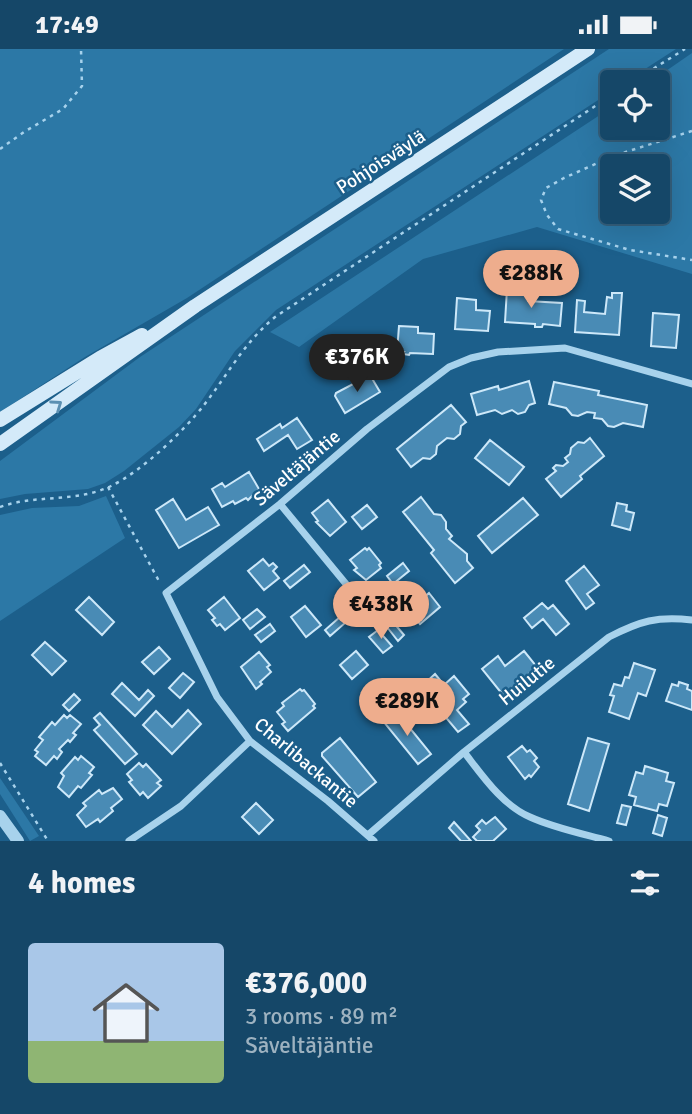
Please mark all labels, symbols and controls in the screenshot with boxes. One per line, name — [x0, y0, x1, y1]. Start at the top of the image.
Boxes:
text: 17:49 — [35, 9, 99, 41]
map controls — [600, 70, 670, 224]
button: locate — [600, 70, 670, 140]
street label: Pohjoisväylä — [332, 124, 430, 200]
button: layers — [600, 154, 670, 224]
pin: €288K — [482, 251, 580, 310]
text: €288K — [499, 258, 563, 287]
pin: €376K — [308, 335, 406, 394]
text: €376K — [325, 342, 389, 371]
one-way arrow — [49, 401, 62, 413]
street label: Säveltäjäntie — [249, 425, 345, 511]
pin: €438K — [332, 581, 430, 641]
text: €438K — [349, 589, 413, 618]
street label: Huilutie — [494, 651, 560, 711]
pin: €289K — [358, 679, 456, 738]
text: €289K — [375, 686, 439, 715]
street label: Charlibackantie — [249, 712, 363, 814]
icon: filters — [626, 864, 664, 902]
text: 4 homes — [28, 865, 135, 902]
text: €376,000 — [245, 965, 367, 1002]
icon: home — [84, 971, 168, 1055]
text: 3 rooms · 89 m² — [245, 1002, 398, 1031]
text: Säveltäjäntie — [245, 1031, 373, 1060]

